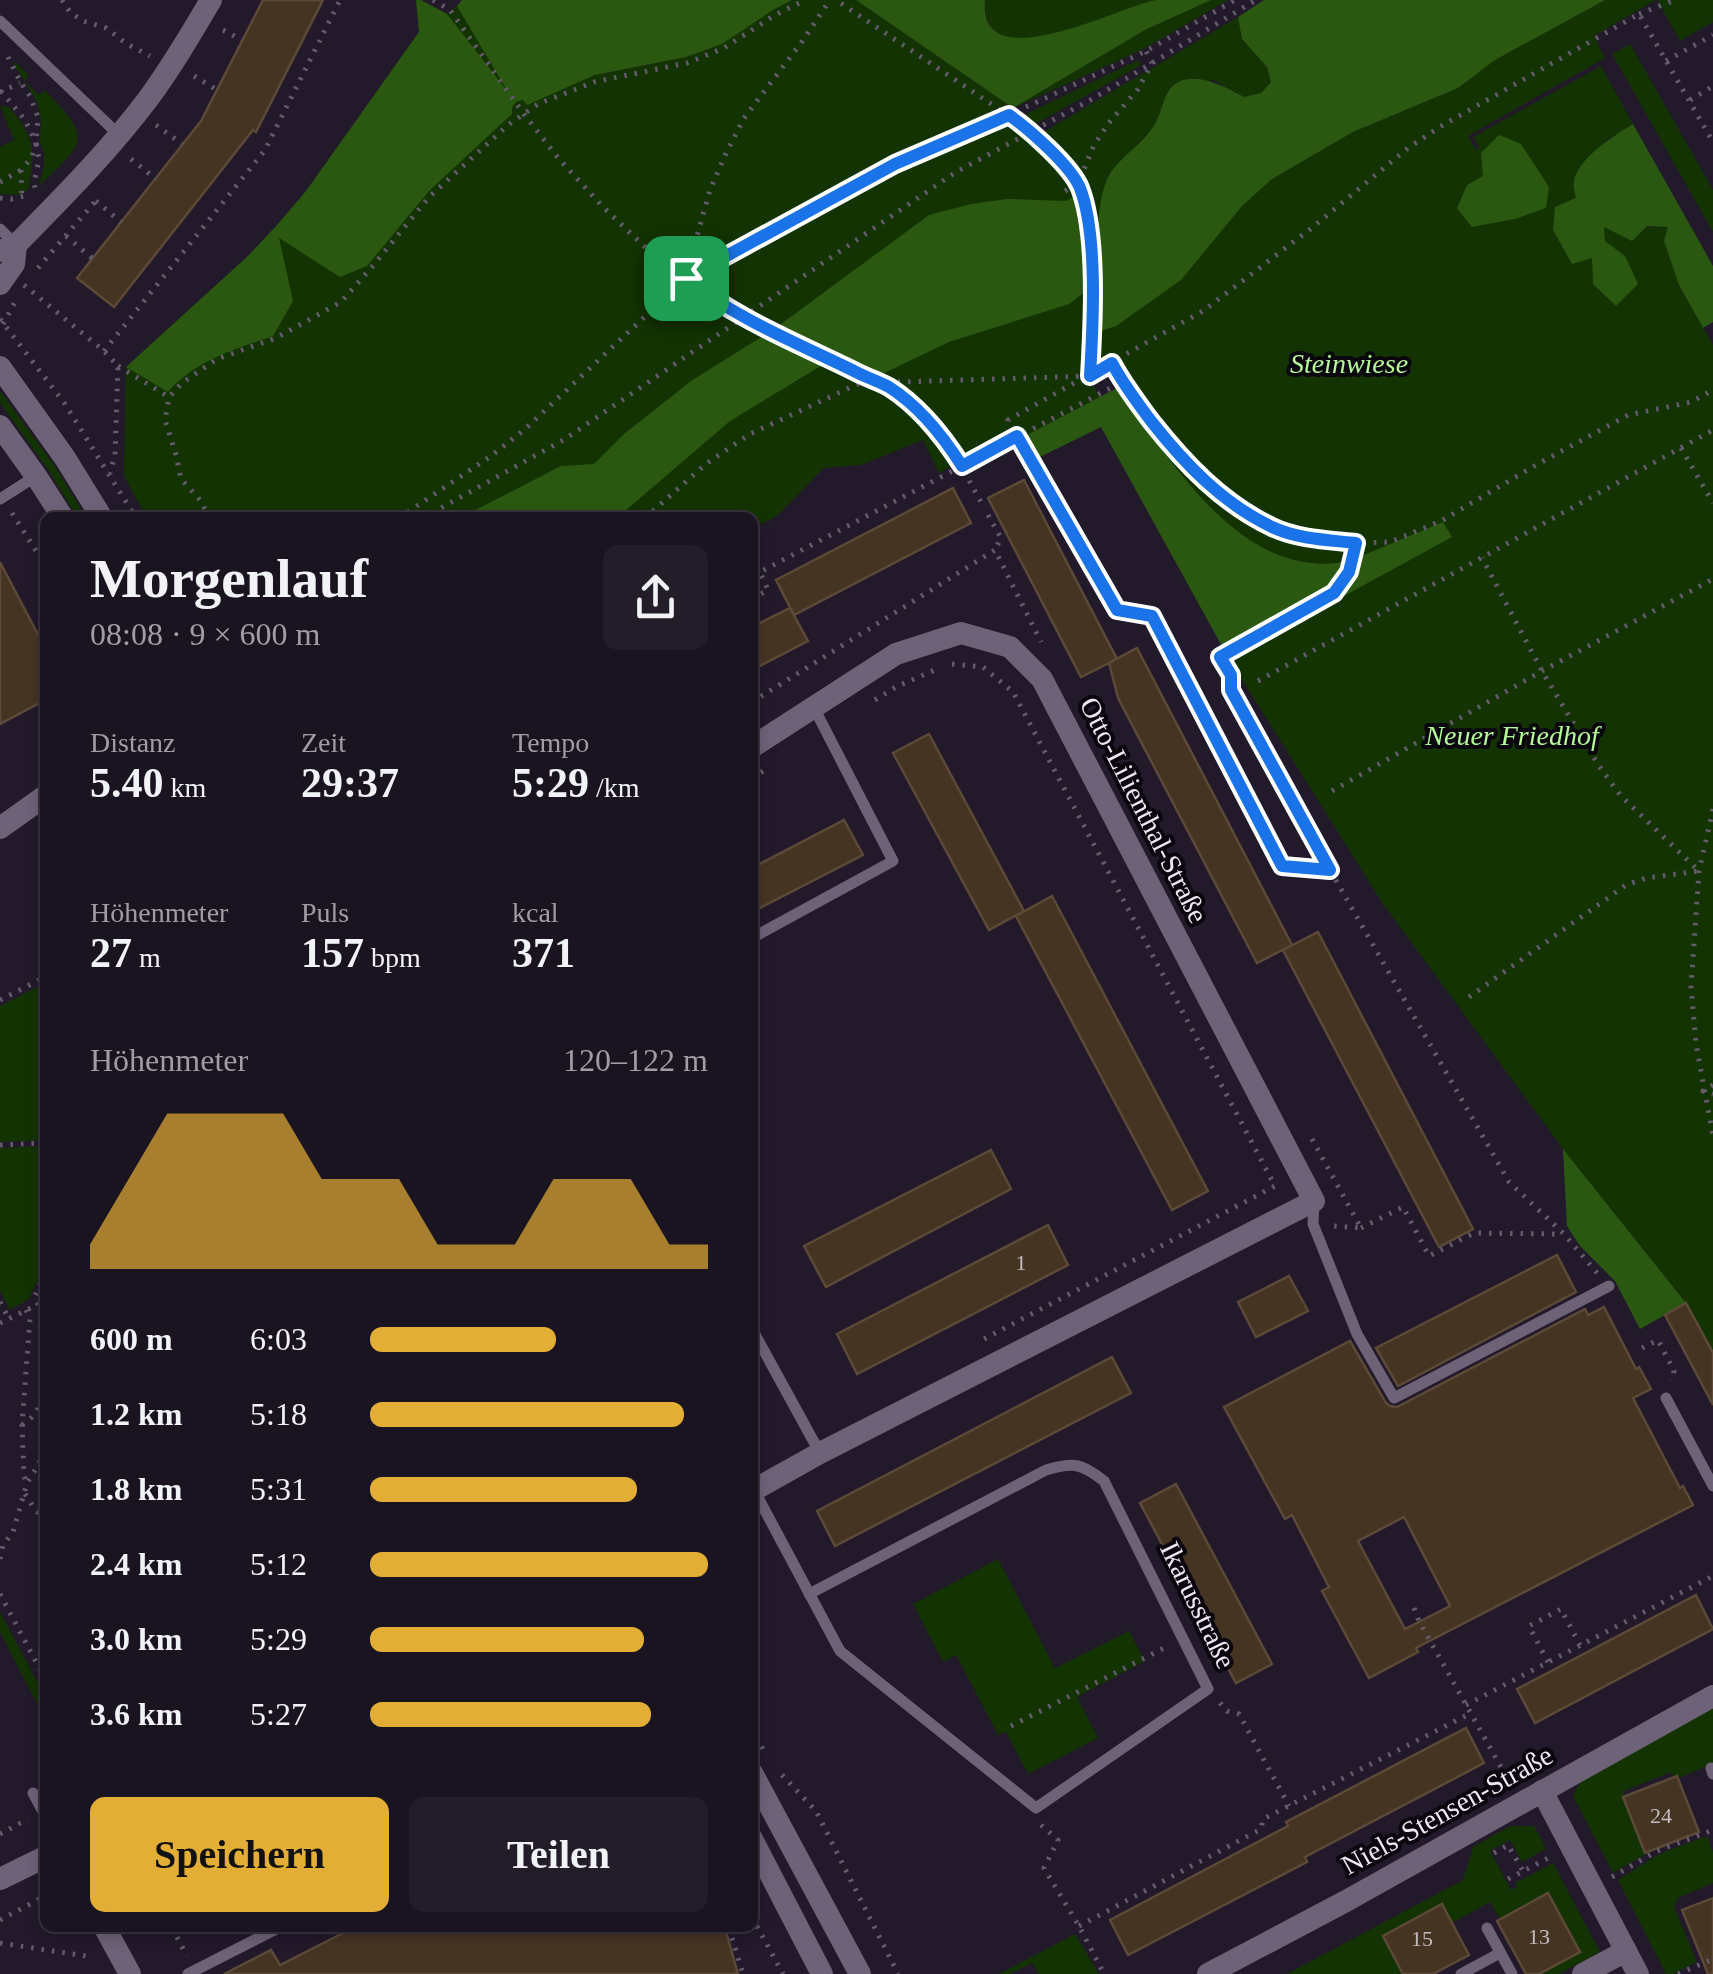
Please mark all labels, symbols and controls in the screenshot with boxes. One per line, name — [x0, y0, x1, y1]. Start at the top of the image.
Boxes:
pin — [644, 236, 729, 321]
icon: arrive — [659, 251, 714, 306]
park label: Steinwiese — [1290, 348, 1408, 379]
button: share — [603, 545, 708, 650]
text: Morgenlauf — [90, 548, 368, 609]
text: 08:08 · 9 × 600 m — [90, 616, 320, 652]
street label: Otto-Lilienthal-Straße — [1074, 692, 1214, 928]
park label: Neuer Friedhof — [1424, 720, 1602, 751]
text: Distanz — [90, 727, 176, 758]
text: Zeit — [301, 727, 346, 758]
text: Tempo — [512, 727, 589, 758]
text: 5.40 — [90, 760, 164, 806]
text: 29:37 — [301, 760, 399, 806]
text: 5:29 — [512, 760, 589, 806]
text: km — [164, 772, 206, 803]
text: /km — [589, 772, 640, 803]
text: Höhenmeter — [90, 897, 228, 928]
text: Puls — [301, 897, 349, 928]
text: kcal — [512, 897, 559, 928]
text: 27 — [90, 930, 132, 976]
text: 157 — [301, 930, 364, 976]
text: 371 — [512, 930, 575, 976]
text: m — [132, 942, 161, 973]
text: bpm — [364, 942, 421, 973]
text: Höhenmeter — [90, 1042, 248, 1078]
text: 120–122 m — [563, 1042, 708, 1078]
house number: 1 — [1016, 1250, 1027, 1275]
text: 600 m — [90, 1321, 173, 1357]
text: 6:03 — [250, 1321, 307, 1357]
text: 1.2 km — [90, 1396, 182, 1432]
text: 5:18 — [250, 1396, 307, 1432]
text: 1.8 km — [90, 1471, 182, 1507]
text: 5:31 — [250, 1471, 307, 1507]
street label: Ikarusstraße — [1154, 1537, 1242, 1673]
text: 2.4 km — [90, 1546, 182, 1582]
text: 5:12 — [250, 1546, 307, 1582]
text: 3.0 km — [90, 1621, 182, 1657]
text: 5:29 — [250, 1621, 307, 1657]
text: 3.6 km — [90, 1696, 182, 1732]
text: 5:27 — [250, 1696, 307, 1732]
street label: Niels-Stensen-Straße — [1336, 1739, 1558, 1881]
button: Speichern — [90, 1797, 389, 1912]
button: Teilen — [409, 1797, 708, 1912]
house number: 24 — [1650, 1803, 1672, 1828]
house number: 13 — [1528, 1924, 1550, 1949]
house number: 15 — [1411, 1926, 1433, 1951]

